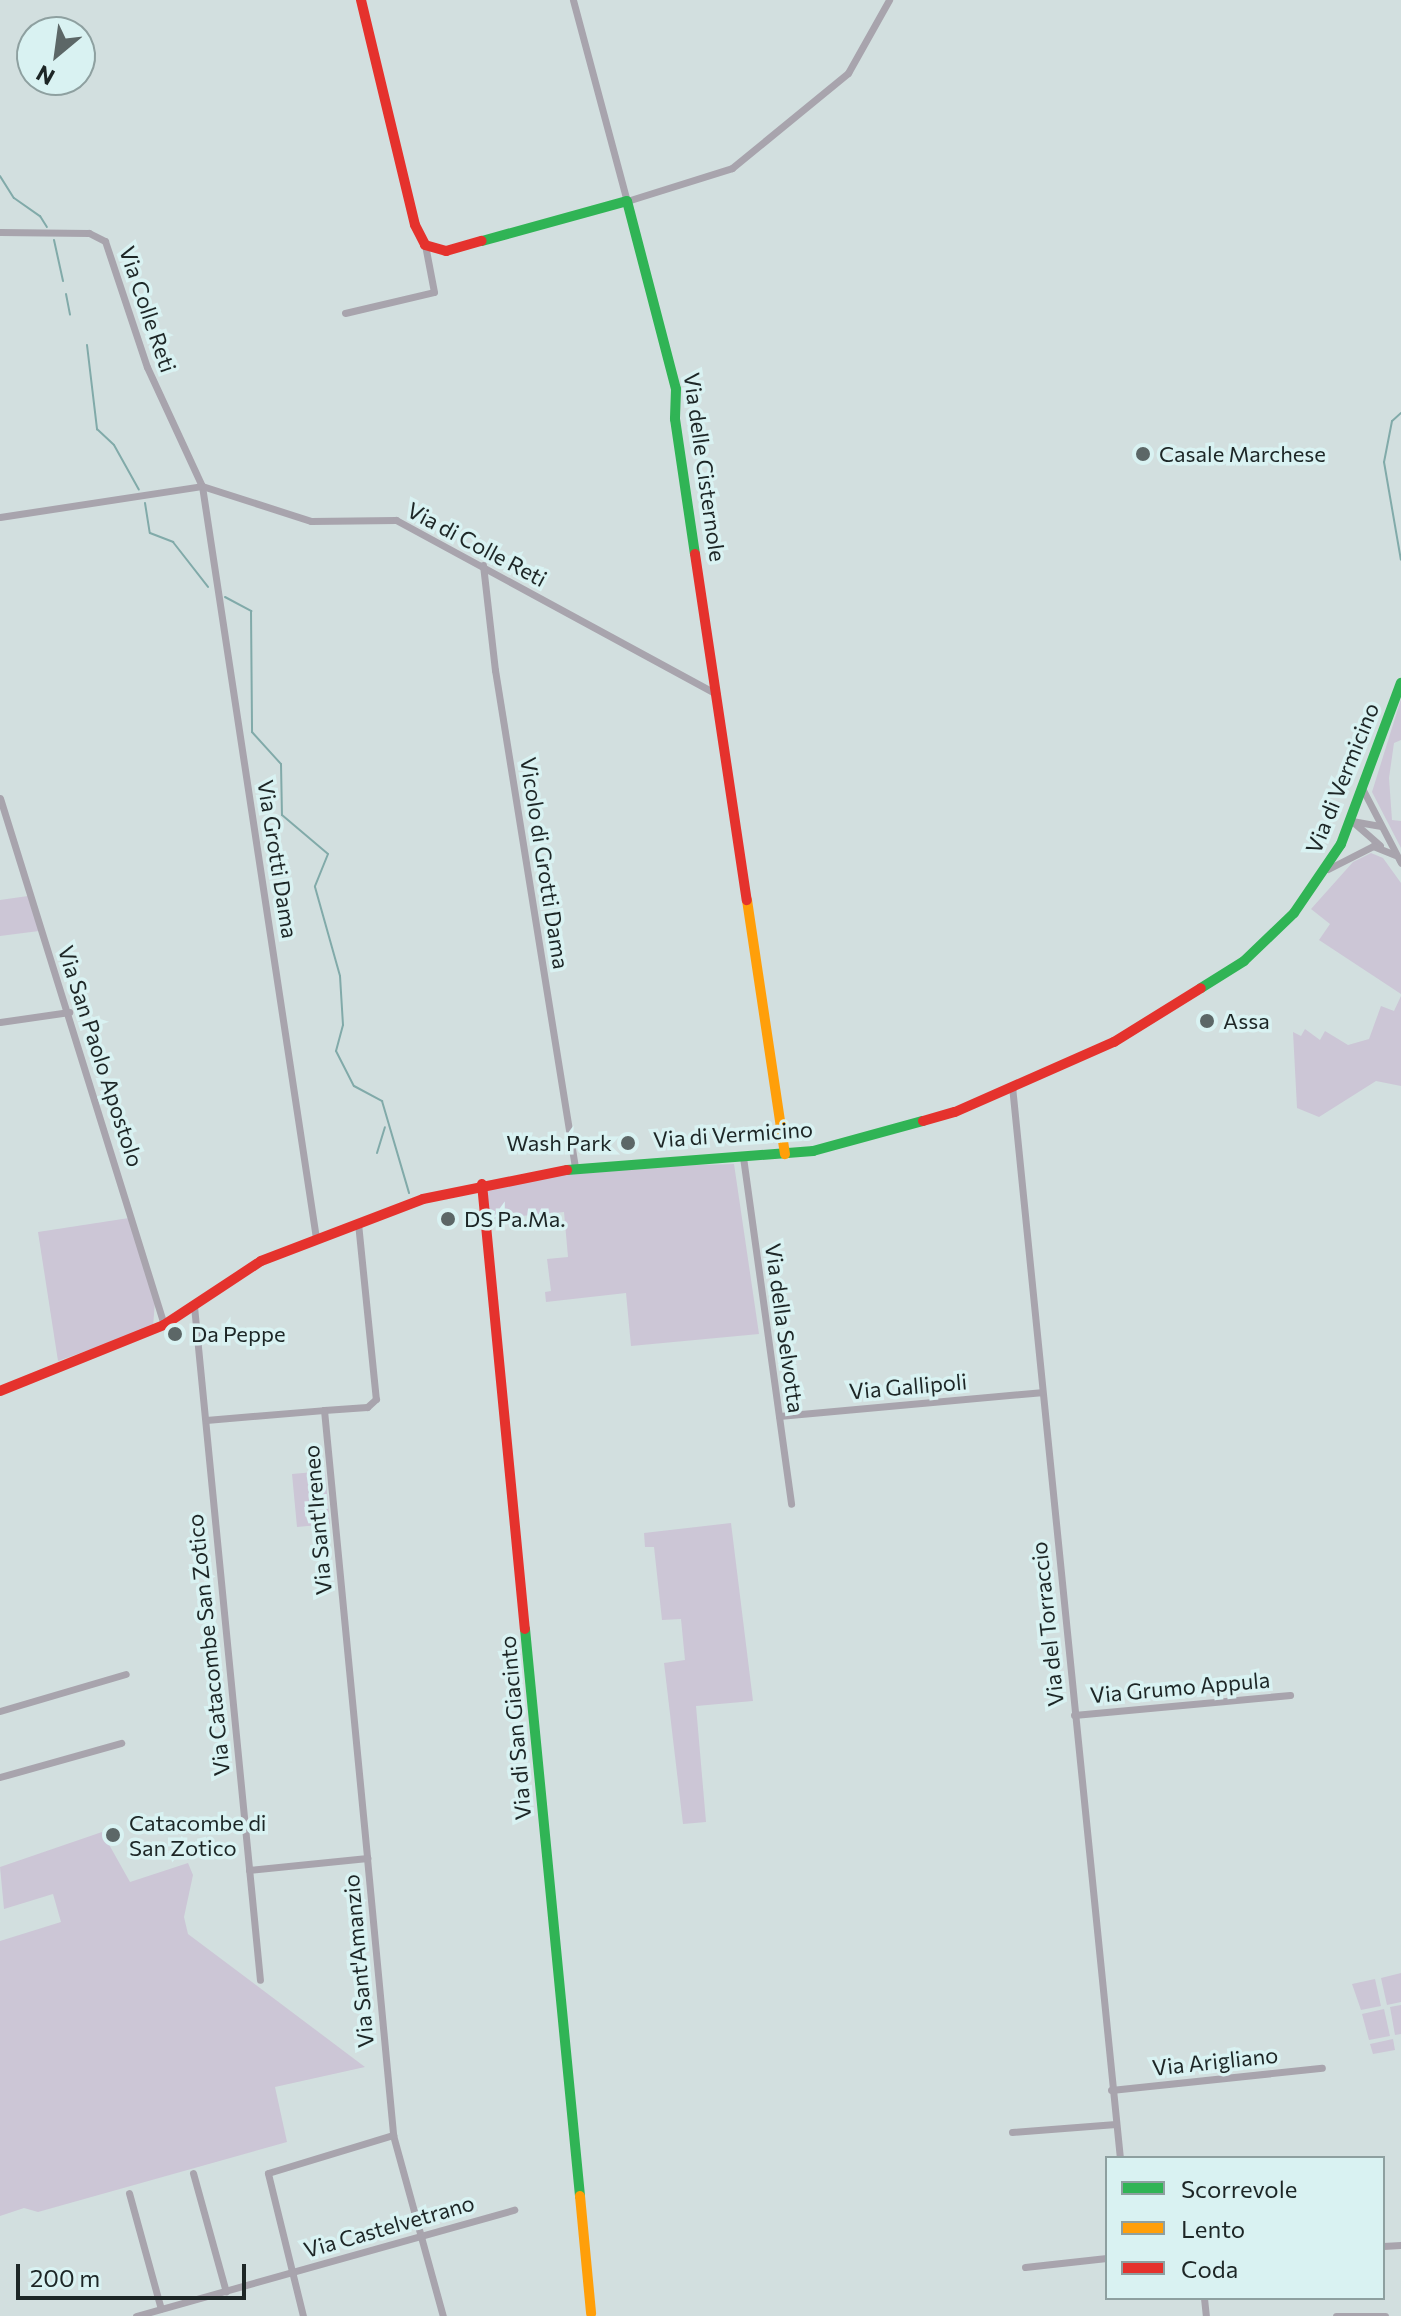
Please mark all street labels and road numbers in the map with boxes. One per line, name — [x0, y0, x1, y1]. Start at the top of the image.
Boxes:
street label: Via Colle Reti — [114, 242, 182, 376]
street label: Via delle Cisternole — [679, 371, 731, 563]
street label: Via di Colle Reti — [403, 496, 551, 592]
street label: Via di Vermicino — [1300, 699, 1384, 857]
street label: Vicolo di Grotti Dama — [515, 755, 575, 971]
street label: Via Grotti Dama — [252, 778, 304, 940]
street label: Via San Paolo Apostolo — [53, 942, 149, 1170]
street label: Via di Vermicino — [652, 1115, 814, 1153]
street label: Via della Selvotta — [760, 1241, 810, 1415]
street label: Via Gallipoli — [848, 1368, 968, 1404]
street label: Via Sant'Ireneo — [297, 1444, 337, 1596]
street label: Via Catacombe San Zotico — [181, 1513, 235, 1777]
street label: Via del Torraccio — [1025, 1540, 1069, 1708]
street label: Via di San Giacinto — [494, 1635, 536, 1821]
street label: Via Grumo Appula — [1089, 1666, 1271, 1708]
street label: Via Sant'Amanzio — [337, 1873, 379, 2049]
street label: Via Arigliano — [1151, 2041, 1279, 2081]
street label: Via Castelvetrano — [301, 2189, 477, 2263]

